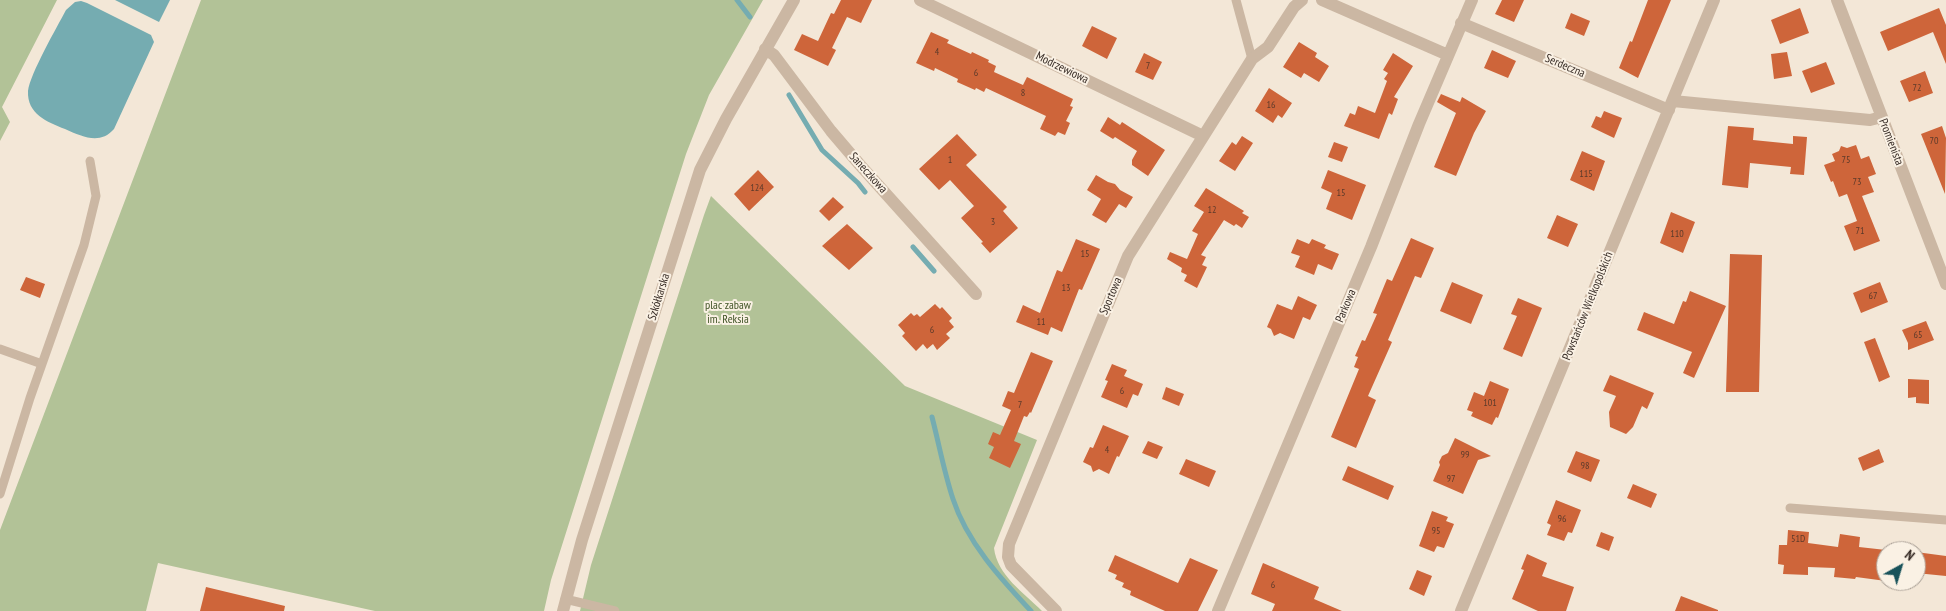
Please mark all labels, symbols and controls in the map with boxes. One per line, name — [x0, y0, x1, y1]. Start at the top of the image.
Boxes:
house number: 4 — [935, 46, 939, 58]
street label: Modrzewiowa — [1033, 49, 1091, 87]
street label: Serdeczna — [1543, 51, 1587, 81]
house number: 7 — [1146, 60, 1150, 72]
house number: 6 — [974, 67, 978, 79]
house number: 72 — [1913, 82, 1921, 94]
house number: 8 — [1021, 87, 1025, 99]
house number: 16 — [1267, 99, 1275, 111]
street label: Promienista — [1876, 117, 1906, 167]
house number: 70 — [1930, 135, 1938, 147]
street label: Saneczkowa — [846, 150, 890, 196]
house number: 1 — [948, 154, 952, 166]
house number: 75 — [1842, 154, 1850, 166]
house number: 115 — [1579, 168, 1593, 180]
house number: 73 — [1853, 176, 1861, 188]
house number: 124 — [750, 182, 764, 194]
house number: 15 — [1337, 187, 1345, 199]
house number: 12 — [1208, 204, 1216, 216]
house number: 3 — [991, 216, 995, 228]
house number: 71 — [1856, 225, 1864, 237]
house number: 110 — [1670, 228, 1684, 240]
house number: 15 — [1081, 248, 1089, 260]
street label: Powstańców Wielkopolskich — [1560, 250, 1616, 362]
street label: Szkółkarska — [645, 272, 673, 322]
street label: Sportowa — [1097, 275, 1125, 317]
house number: 13 — [1062, 282, 1070, 294]
street label: Parkowa — [1333, 287, 1359, 325]
house number: 67 — [1869, 290, 1877, 302]
park label: plac zabaw im. Reksia — [705, 299, 751, 327]
house number: 11 — [1037, 316, 1045, 328]
house number: 6 — [930, 324, 934, 336]
house number: 65 — [1914, 329, 1922, 341]
house number: 6 — [1120, 385, 1124, 397]
house number: 101 — [1483, 397, 1497, 409]
house number: 7 — [1018, 399, 1022, 411]
house number: 4 — [1105, 444, 1109, 456]
house number: 99 — [1461, 449, 1469, 461]
house number: 98 — [1581, 460, 1589, 472]
house number: 97 — [1447, 473, 1455, 485]
house number: 96 — [1558, 513, 1566, 525]
house number: 95 — [1432, 525, 1440, 537]
house number: 51D — [1791, 533, 1805, 545]
north arrow — [1876, 541, 1926, 591]
text: N — [1901, 546, 1918, 564]
house number: 6 — [1271, 579, 1275, 591]

